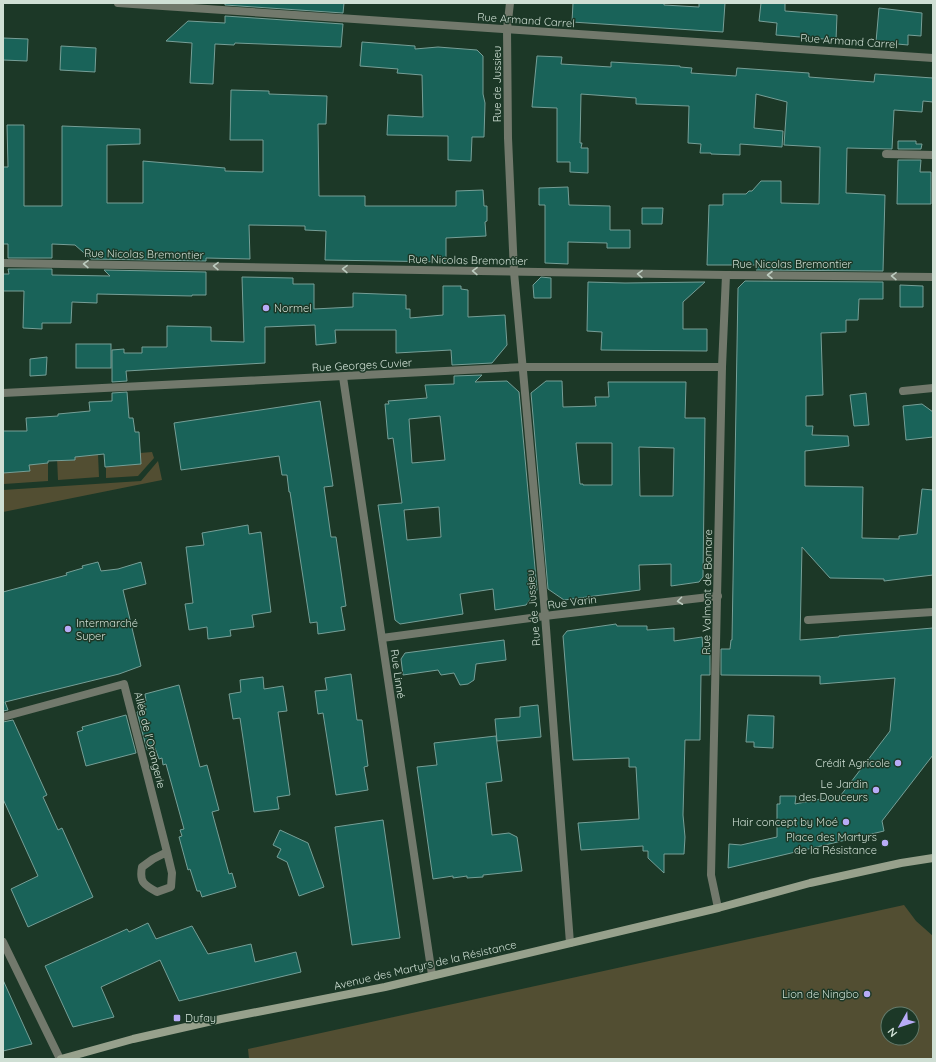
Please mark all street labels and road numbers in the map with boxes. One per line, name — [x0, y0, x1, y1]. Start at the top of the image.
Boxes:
street label: Rue Armand Carrel — [477, 10, 575, 30]
street label: Rue Armand Carrel — [800, 31, 898, 51]
street label: Rue de Jussieu — [490, 46, 504, 122]
street label: Rue Nicolas Bremontier — [84, 246, 205, 262]
street label: Rue Nicolas Bremontier — [408, 252, 529, 268]
street label: Rue Nicolas Bremontier — [732, 257, 853, 271]
street label: Rue Georges Cuvier — [311, 355, 413, 375]
street label: Rue Valmont de Bomare — [699, 529, 715, 655]
street label: Rue de Jussieu — [523, 569, 543, 647]
street label: Rue Varin — [547, 592, 597, 612]
street label: Rue Linné — [388, 648, 408, 700]
street label: Allée de l'Orangerie — [131, 690, 169, 790]
street label: Avenue des Martyrs de la Résistance — [332, 937, 518, 993]

